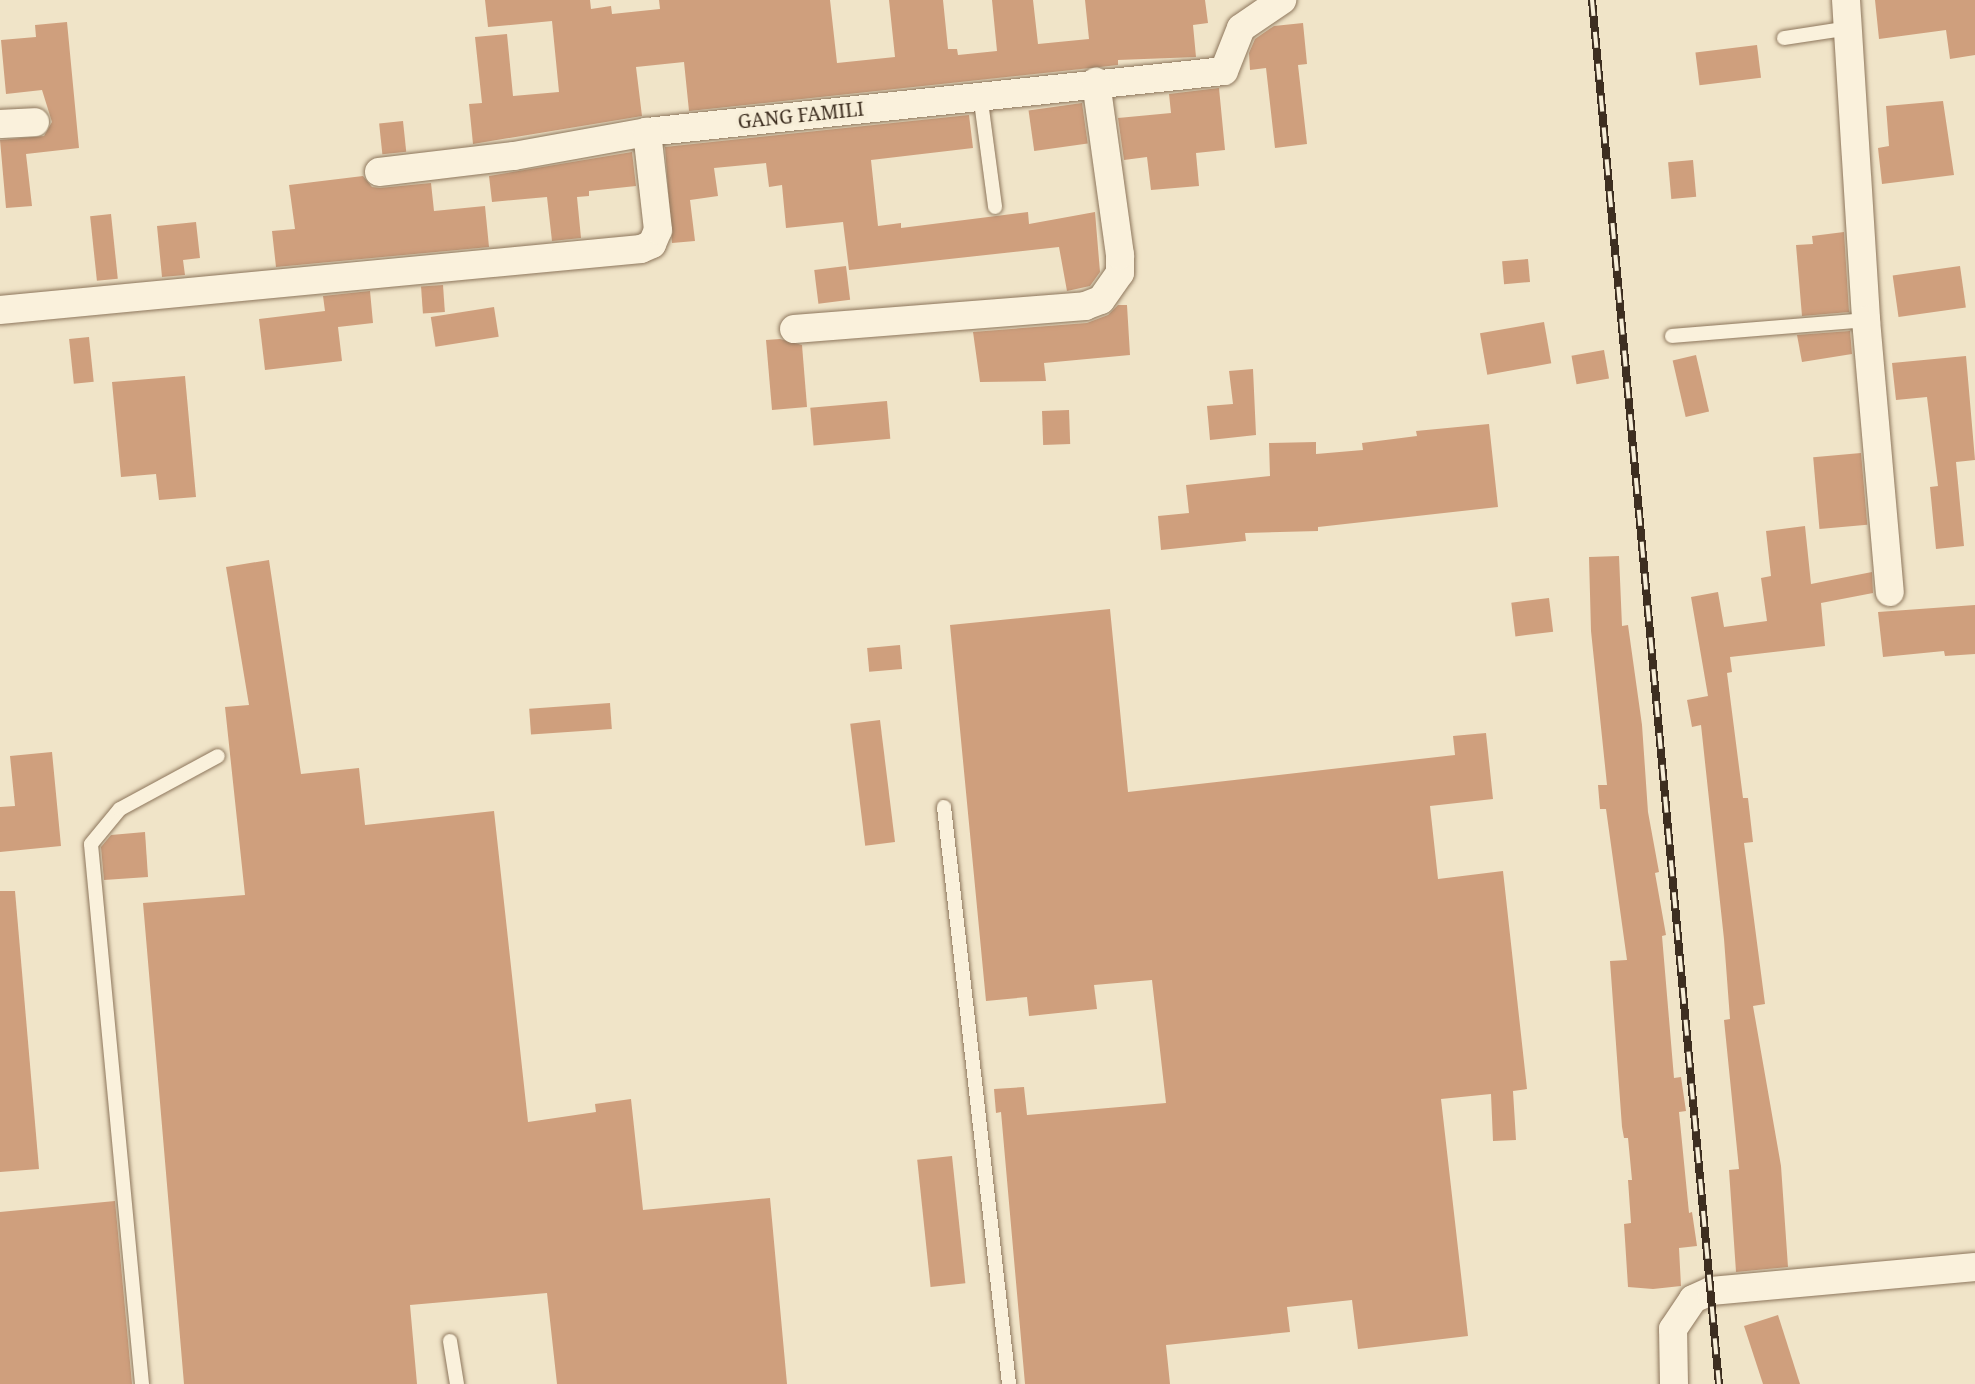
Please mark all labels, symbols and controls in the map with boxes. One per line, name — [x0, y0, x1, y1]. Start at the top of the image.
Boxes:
street label: GANG FAMILI — [737, 98, 865, 134]

